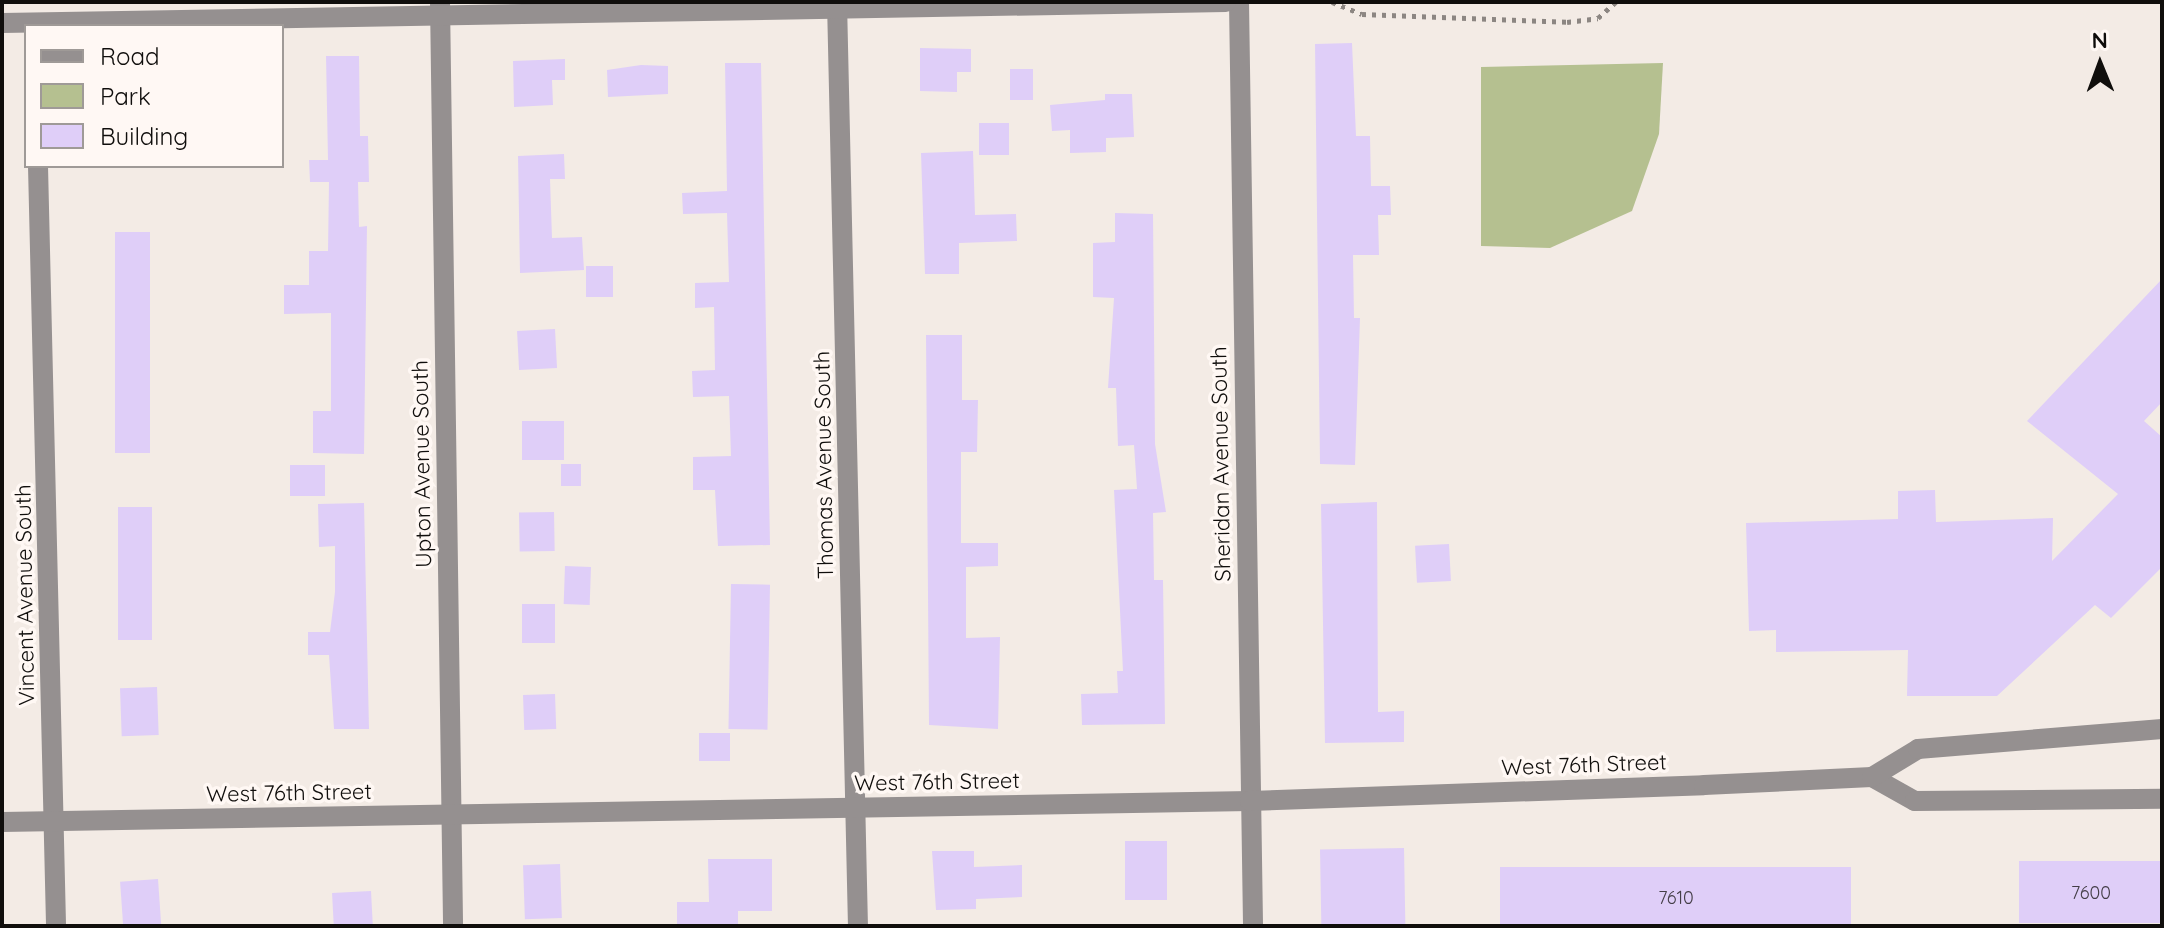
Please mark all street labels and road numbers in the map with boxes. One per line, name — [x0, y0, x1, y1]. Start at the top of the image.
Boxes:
street label: Sheridan Avenue South — [1206, 346, 1236, 582]
street label: Thomas Avenue South — [809, 351, 839, 579]
street label: Upton Avenue South — [407, 360, 437, 568]
street label: Vincent Avenue South — [10, 484, 40, 706]
street label: West 76th Street — [1501, 749, 1667, 781]
street label: West 76th Street — [854, 767, 1020, 797]
street label: West 76th Street — [206, 778, 372, 808]

